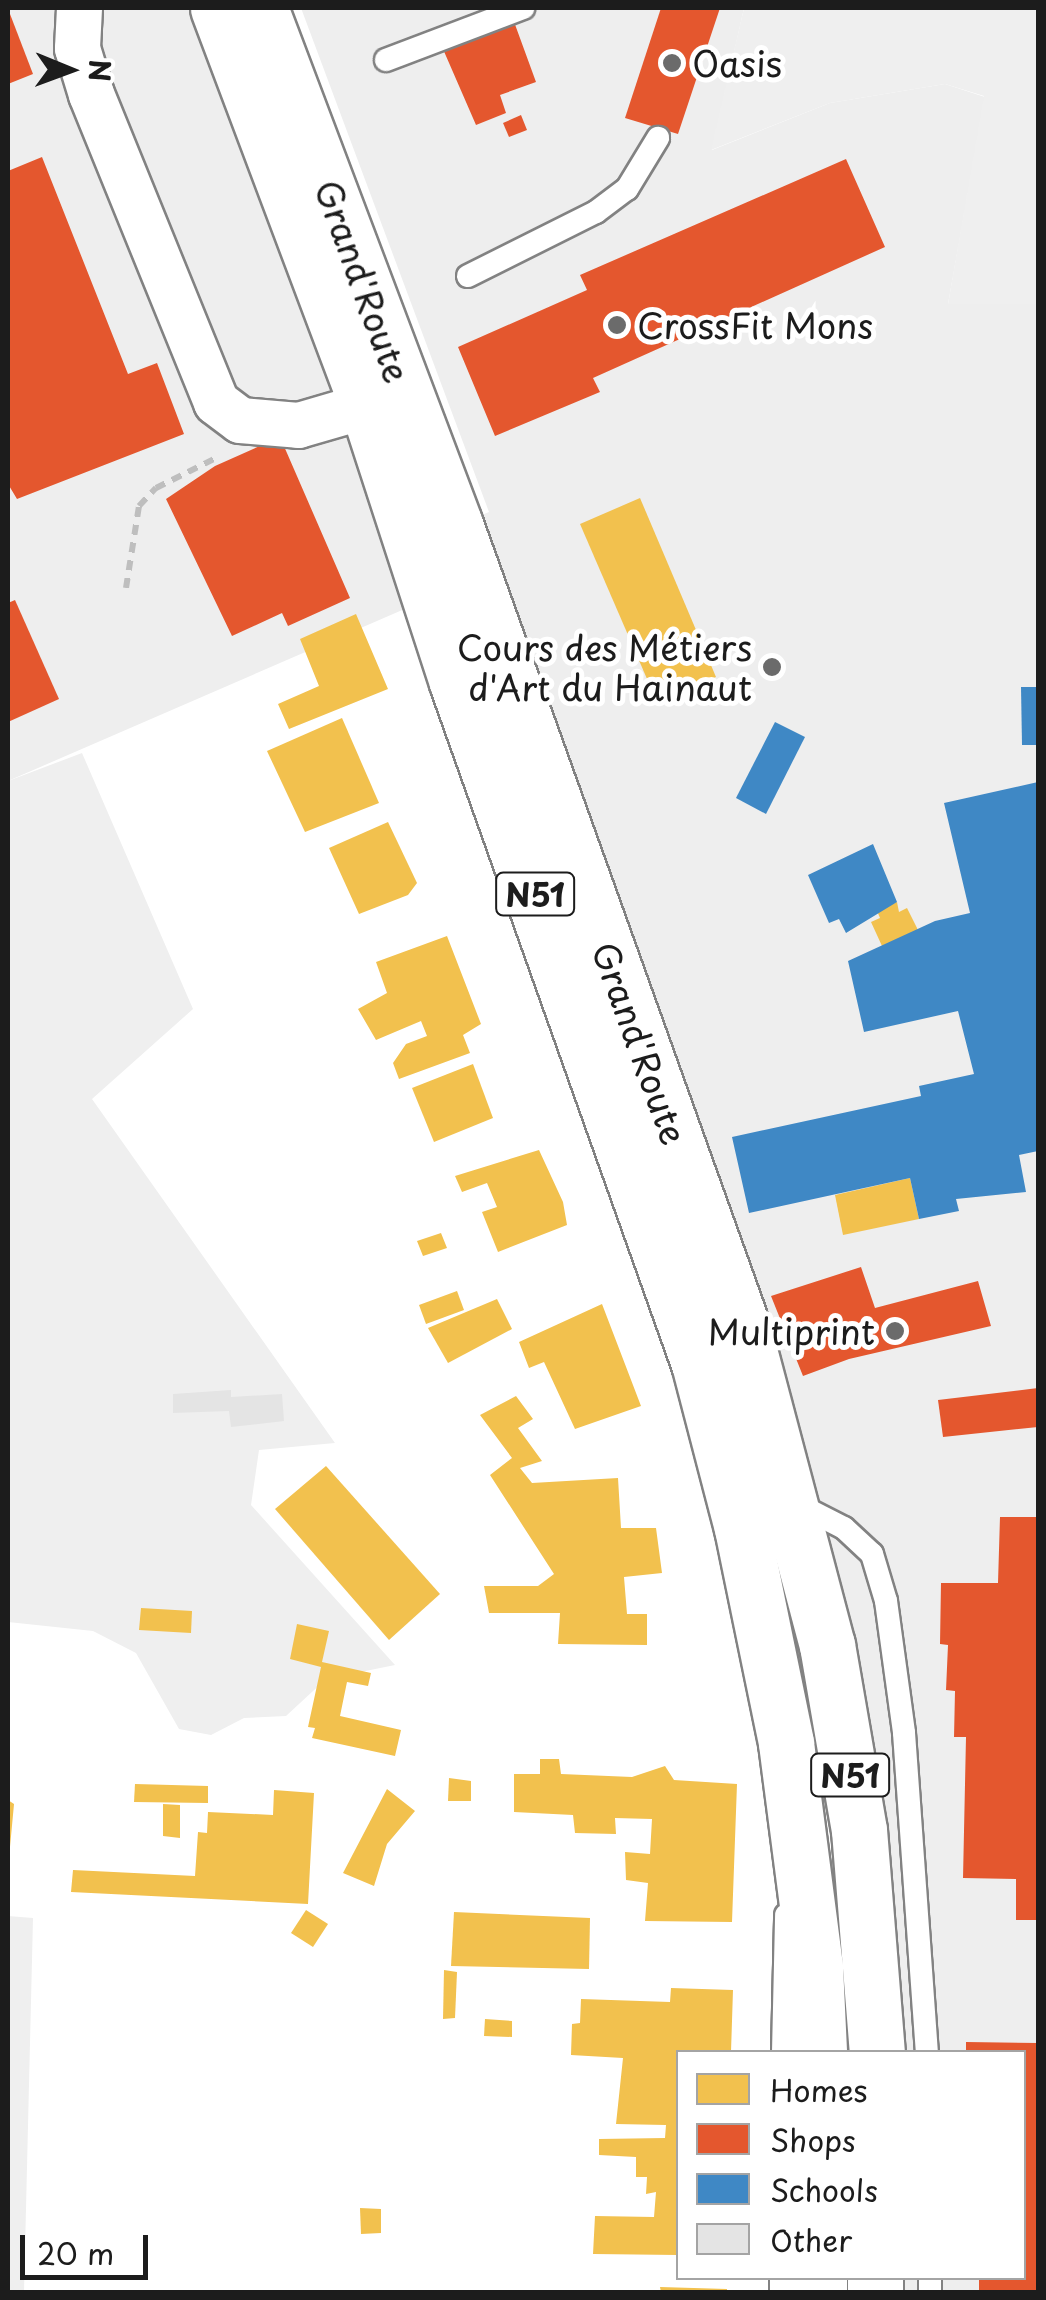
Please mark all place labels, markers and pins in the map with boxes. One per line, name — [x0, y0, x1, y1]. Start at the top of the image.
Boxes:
place label: Oasis — [692, 42, 782, 84]
marker: Oasis — [661, 52, 683, 74]
place label: CrossFit Mons — [637, 304, 874, 346]
marker: CrossFit Mons — [606, 314, 628, 336]
place label: Cours des Métiers d'Art du Hainaut — [454, 626, 752, 708]
marker: Cours des Métiers d'Art du Hainaut — [761, 656, 783, 678]
place label: Multiprint — [708, 1310, 875, 1352]
marker: Multiprint — [884, 1320, 906, 1342]

